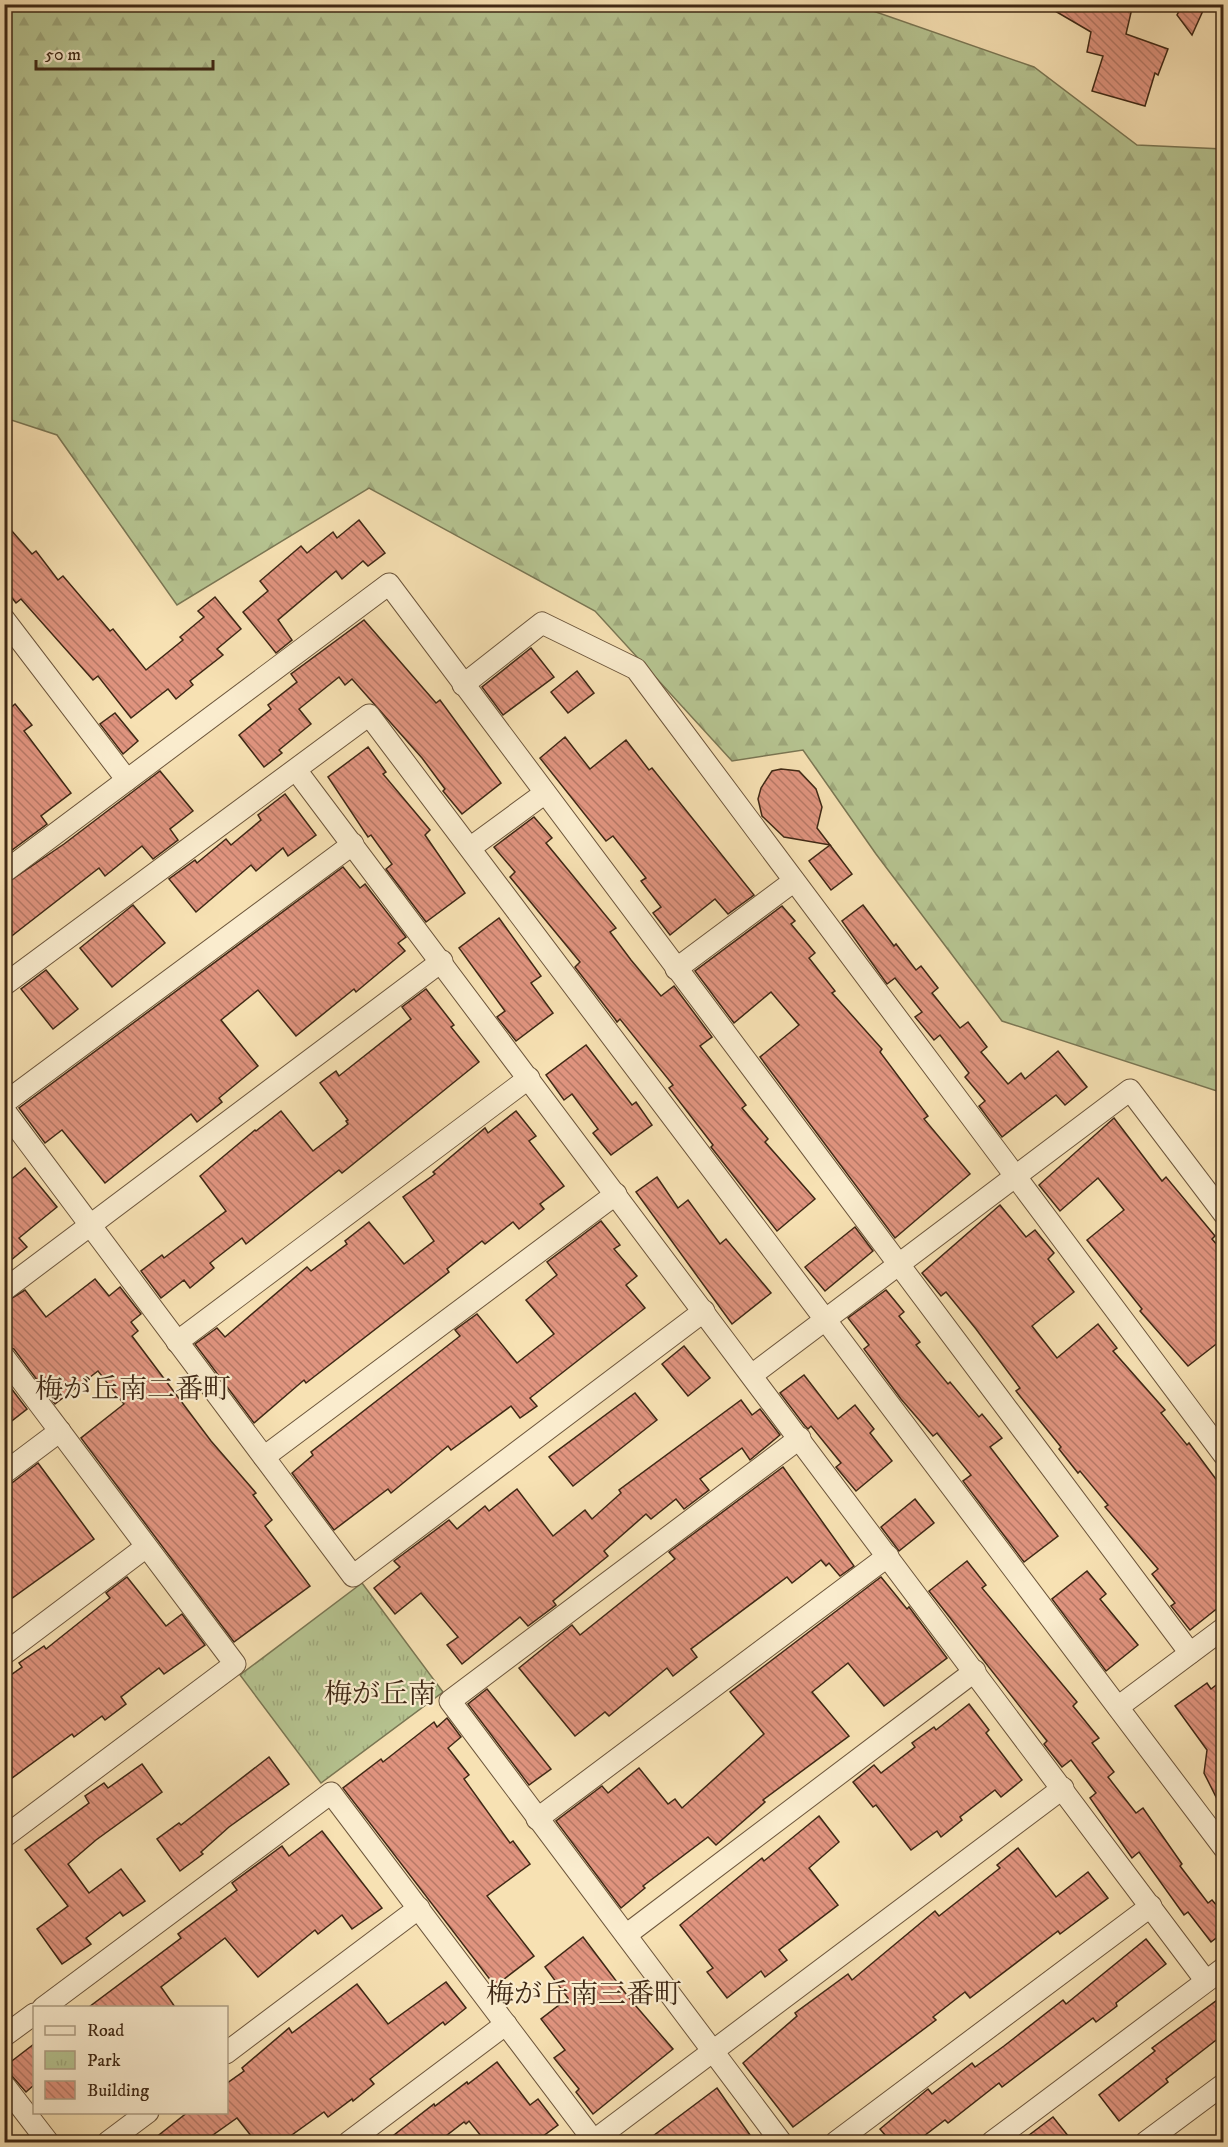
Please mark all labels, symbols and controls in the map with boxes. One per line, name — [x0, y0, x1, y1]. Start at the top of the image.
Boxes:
scale bar — [36, 33, 213, 71]
text: 50 m — [45, 44, 81, 66]
district label: 梅が丘南二番町 — [35, 1372, 231, 1407]
district label: 梅が丘南 — [324, 1677, 436, 1712]
district label: 梅が丘南三番町 — [486, 1977, 682, 2012]
legend — [33, 2006, 228, 2114]
text: Road — [87, 2020, 124, 2042]
text: Park — [87, 2050, 121, 2072]
text: Building — [87, 2080, 149, 2102]

